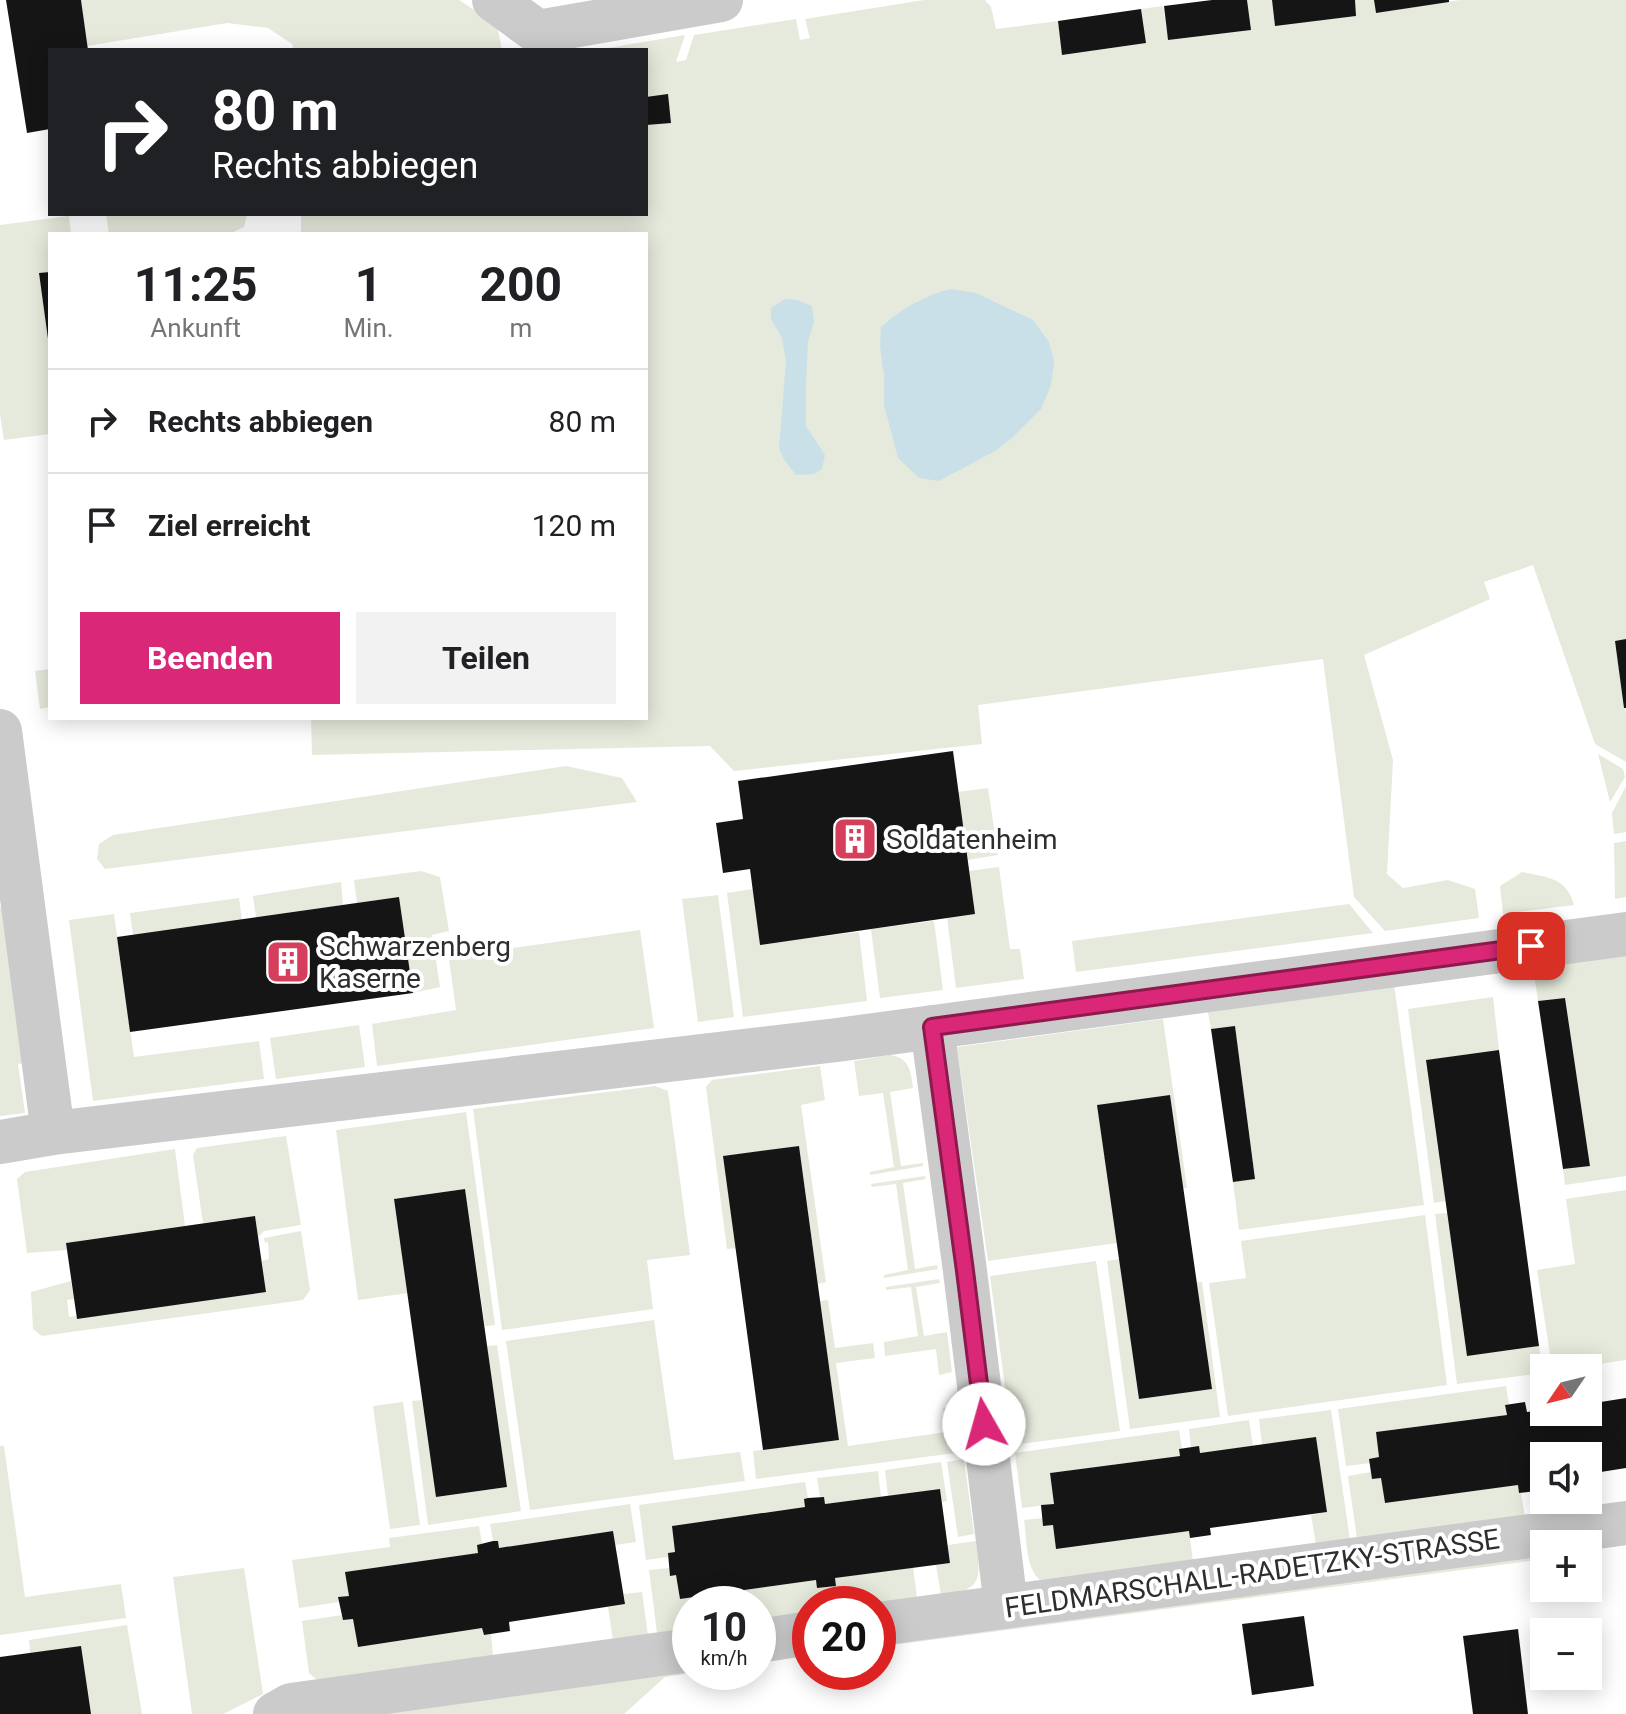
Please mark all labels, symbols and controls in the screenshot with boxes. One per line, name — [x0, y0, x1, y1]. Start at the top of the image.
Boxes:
text: 80 m — [212, 78, 339, 144]
icon: right — [80, 80, 184, 184]
text: Rechts abbiegen — [212, 145, 478, 187]
text: 11:25 — [134, 256, 258, 313]
text: 1 — [355, 256, 382, 313]
text: 200 — [480, 256, 562, 313]
text: Ankunft — [150, 313, 241, 343]
text: Min. — [343, 313, 394, 343]
text: m — [509, 313, 532, 343]
icon: right — [80, 399, 124, 443]
text: Rechts abbiegen — [148, 404, 373, 439]
text: 80 m — [549, 404, 616, 439]
icon: arrive — [80, 503, 124, 547]
text: Ziel erreicht — [148, 508, 310, 543]
text: 120 m — [532, 508, 616, 543]
button: Beenden — [80, 612, 340, 704]
button: Teilen — [356, 612, 616, 704]
building icon: Soldatenheim — [831, 815, 879, 863]
place label: Soldatenheim — [886, 823, 1058, 856]
pin — [1497, 912, 1565, 980]
icon: arrive — [1509, 924, 1553, 968]
place label: Schwarzenberg Kaserne — [319, 930, 511, 995]
building icon: Schwarzenberg Kaserne — [264, 938, 312, 986]
north arrow — [1530, 1354, 1602, 1426]
map controls — [1530, 1354, 1602, 1690]
position arrow — [942, 1382, 1026, 1466]
button: sound — [1530, 1442, 1602, 1514]
street label: FELDMARSCHALL-RADETZKY-STRASSE — [1003, 1522, 1502, 1625]
button: + — [1530, 1530, 1602, 1602]
speed limit sign: 20 — [792, 1586, 896, 1690]
text: 10 — [701, 1604, 747, 1651]
button: − — [1530, 1618, 1602, 1690]
text: km/h — [701, 1646, 747, 1670]

